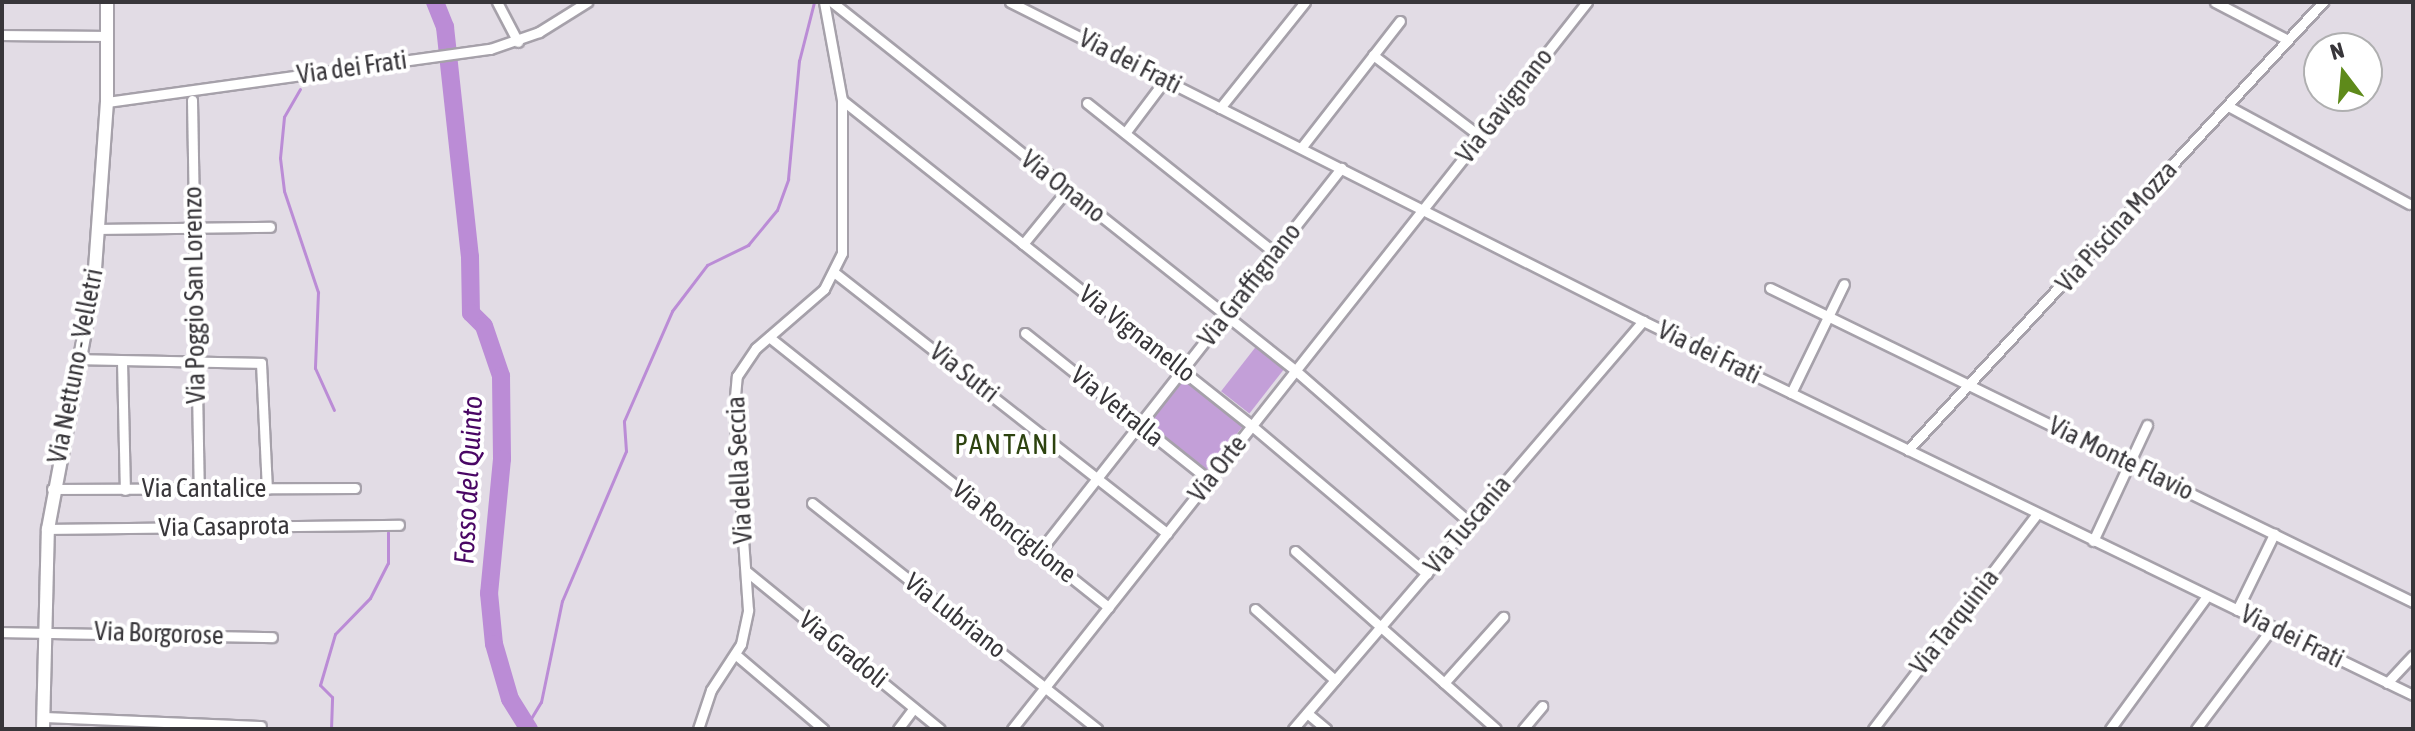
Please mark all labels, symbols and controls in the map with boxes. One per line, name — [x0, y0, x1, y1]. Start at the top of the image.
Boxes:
street label: Via dei Frati — [1074, 23, 1186, 101]
north arrow — [2303, 32, 2383, 112]
text: N — [2327, 37, 2347, 65]
street label: Via Gavignano — [1450, 42, 1560, 170]
street label: Via dei Frati — [295, 45, 409, 91]
street label: Via Onano — [1014, 144, 1112, 230]
street label: Via Piscina Mozza — [2050, 155, 2184, 299]
street label: Via Poggio San Lorenzo — [178, 186, 212, 404]
street label: Via Graffignano — [1192, 217, 1308, 353]
street label: Via Nettuno - Velletri — [42, 266, 110, 466]
street label: Via Vignanello — [1073, 279, 1201, 389]
street label: Via dei Frati — [1652, 315, 1766, 391]
street label: Via Sutri — [923, 336, 1005, 410]
street label: Via Vetralla — [1064, 360, 1170, 454]
water label: Fosso del Quinto — [447, 395, 489, 565]
street label: Via della Seccia — [721, 395, 759, 545]
street label: Via Monte Flavio — [2043, 410, 2199, 508]
district label: PANTANI — [954, 427, 1060, 461]
street label: Via Orte — [1182, 429, 1254, 509]
street label: Via Tuscania — [1418, 470, 1518, 580]
street label: Via Cantalice — [142, 473, 266, 505]
street label: Via Ronciglione — [946, 474, 1082, 590]
street label: Via Casaprota — [158, 510, 290, 544]
street label: Via Tarquinia — [1904, 563, 2006, 681]
street label: Via Lubriano — [898, 567, 1012, 665]
street label: Via dei Frati — [2235, 599, 2349, 675]
street label: Via Gradoli — [792, 605, 894, 695]
street label: Via Borgorose — [94, 616, 224, 652]

